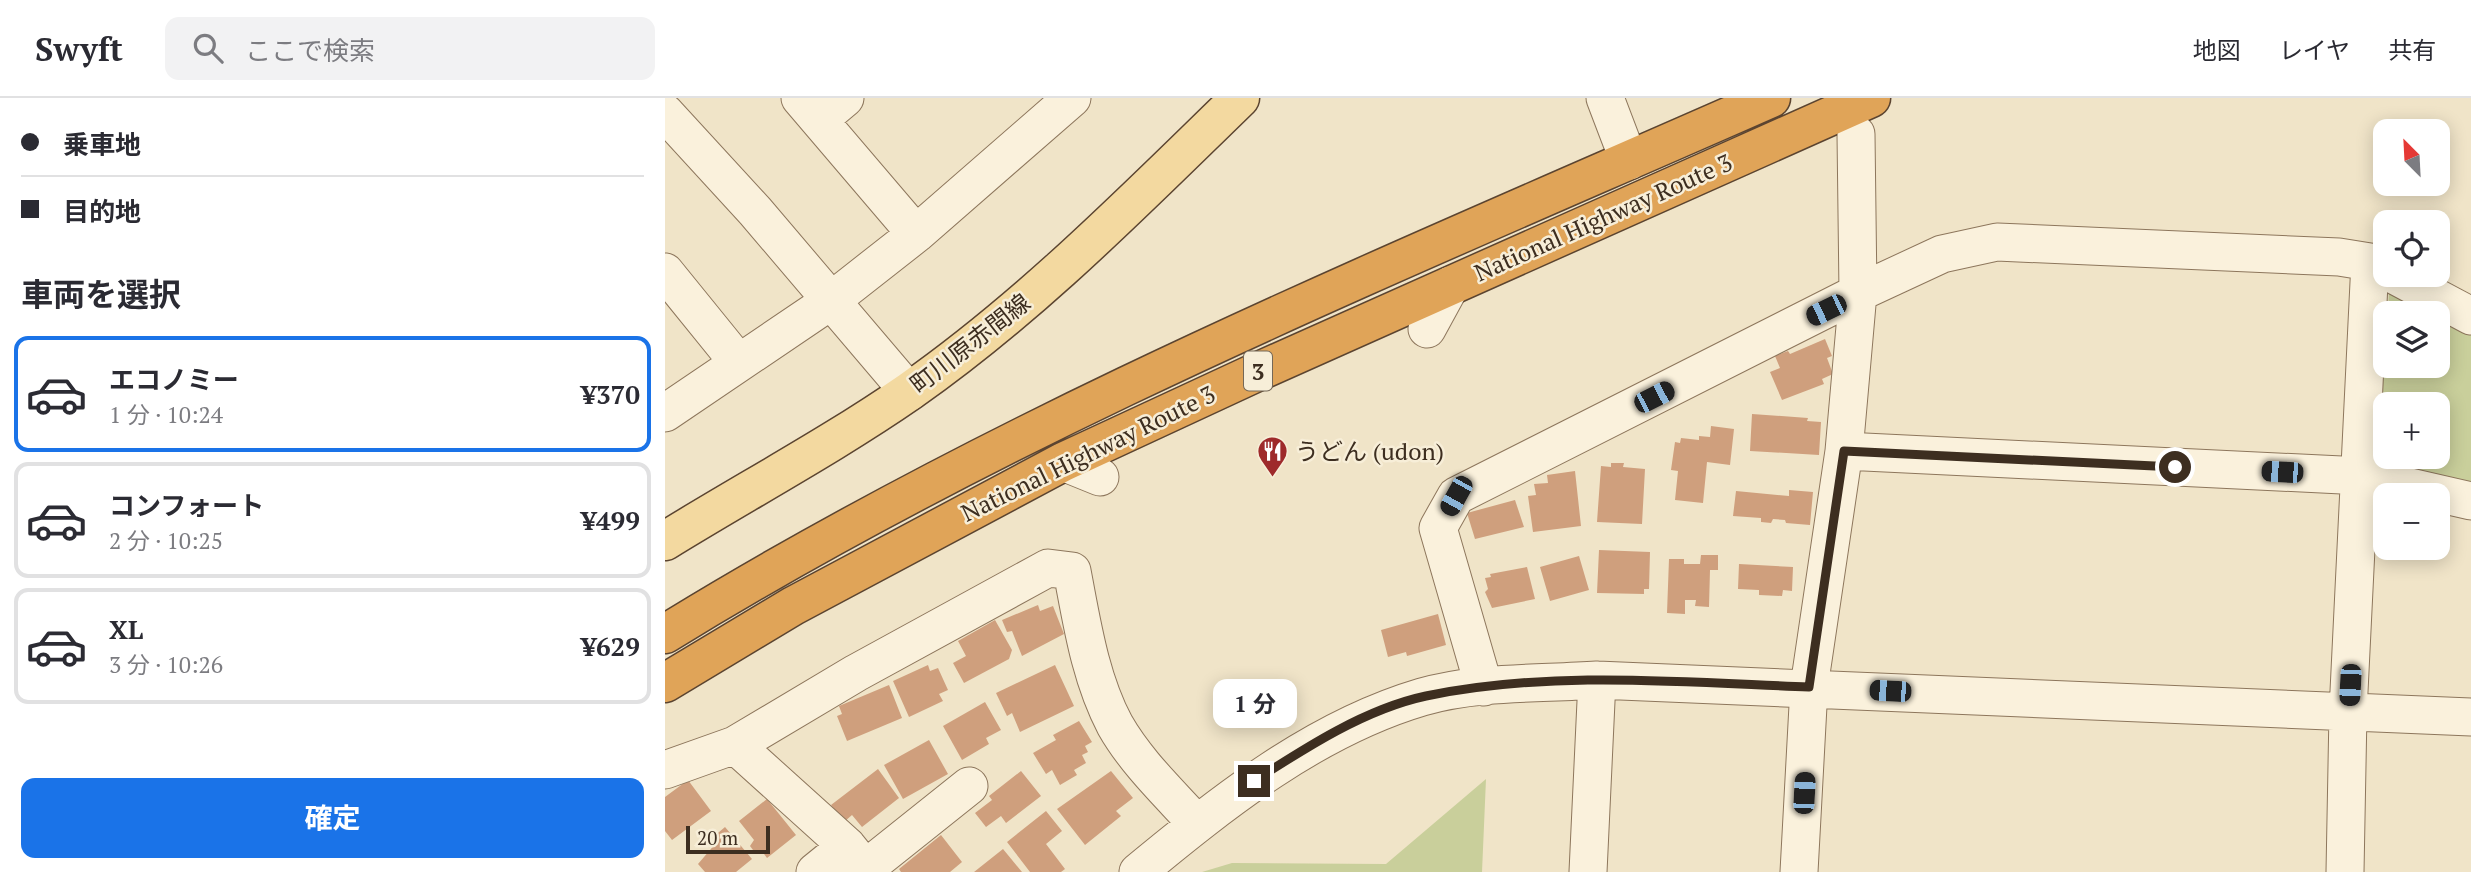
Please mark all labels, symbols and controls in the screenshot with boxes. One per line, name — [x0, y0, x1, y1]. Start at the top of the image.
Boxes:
search box — [165, 17, 655, 80]
text: Swyft — [35, 27, 123, 70]
icon: search — [189, 29, 227, 67]
text: ここで検索 — [245, 33, 375, 67]
text: 地図 — [2193, 34, 2241, 66]
text: レイヤ — [2279, 34, 2350, 66]
text: 共有 — [2388, 34, 2436, 66]
north arrow — [2373, 119, 2450, 196]
map controls — [2373, 119, 2450, 560]
text: 乗車地 — [63, 127, 141, 161]
street label: National Highway Route 3 — [1469, 146, 1737, 288]
text: 目的地 — [63, 194, 141, 228]
button: locate — [2373, 210, 2450, 287]
text: 車両を選択 — [21, 273, 181, 315]
street label: 町川原赤間線 — [903, 286, 1037, 400]
car — [1803, 291, 1850, 329]
button: layers — [2373, 301, 2450, 378]
road number: 3 — [1244, 352, 1272, 390]
text: エコノミー — [109, 362, 239, 396]
icon: car — [25, 363, 88, 426]
text: ¥370 — [581, 377, 640, 411]
street label: National Highway Route 3 — [956, 377, 1220, 529]
car — [1631, 378, 1678, 416]
button: + — [2373, 392, 2450, 469]
text: 1 分 · 10:24 — [109, 399, 223, 430]
restaurant icon: うどん (udon) — [1255, 434, 1289, 478]
place label: うどん (udon) — [1295, 435, 1444, 467]
route start — [2159, 451, 2191, 483]
car — [2261, 460, 2304, 484]
car — [1437, 473, 1476, 519]
button: − — [2373, 483, 2450, 560]
text: コンフォート — [109, 488, 264, 522]
icon: car — [25, 489, 88, 552]
text: ¥499 — [581, 503, 640, 537]
text: 2 分 · 10:25 — [109, 525, 223, 556]
text: XL — [109, 612, 143, 646]
icon: car — [25, 615, 88, 678]
text: ¥629 — [581, 629, 640, 663]
text: 3 分 · 10:26 — [109, 649, 223, 680]
car — [2339, 663, 2362, 707]
car — [1869, 679, 1912, 703]
callout: 1 分 — [1212, 680, 1296, 728]
text: 1 分 — [1234, 688, 1276, 719]
route end — [1238, 765, 1270, 797]
car — [1793, 771, 1816, 815]
button: 確定 — [21, 778, 644, 858]
scale bar — [686, 823, 770, 855]
text: 20 m — [697, 825, 738, 850]

